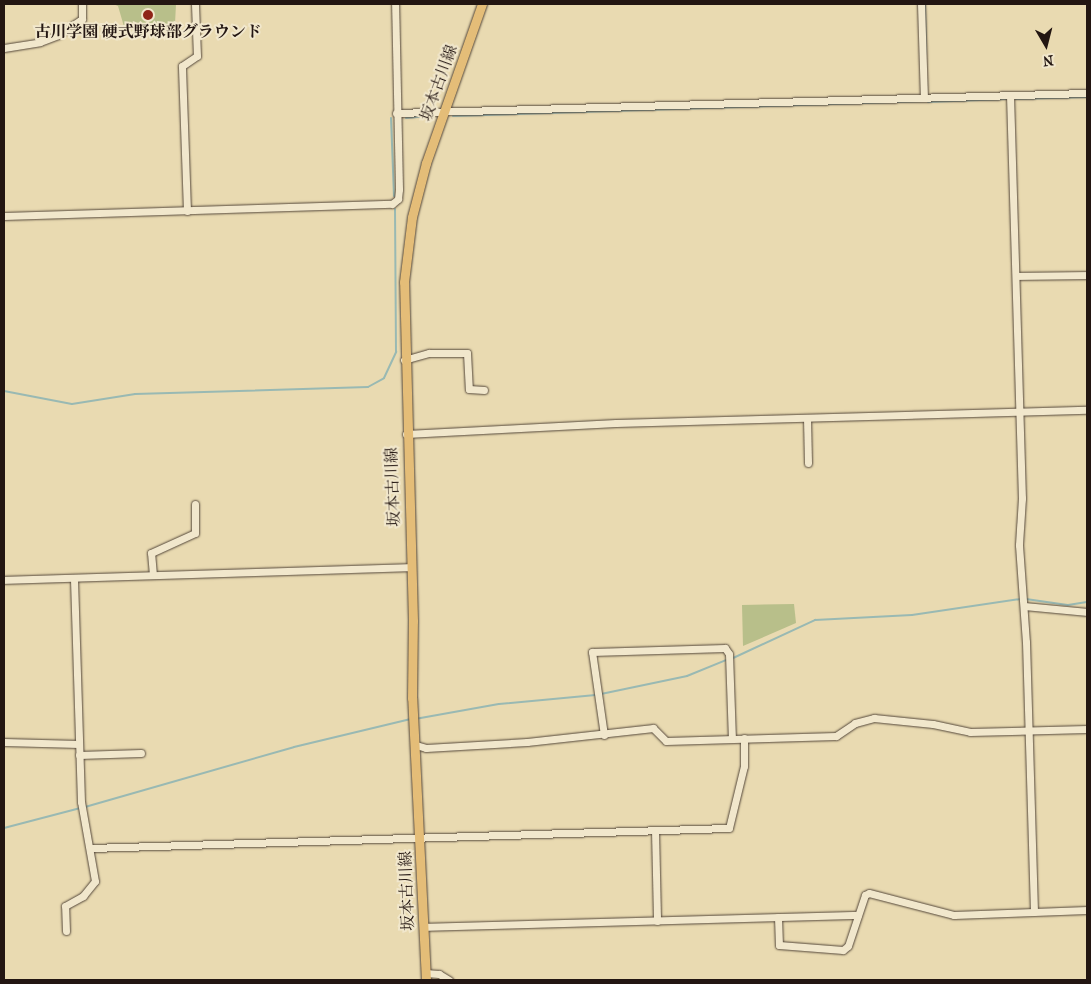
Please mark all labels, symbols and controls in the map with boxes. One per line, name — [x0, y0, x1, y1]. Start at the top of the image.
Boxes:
marker: 古川学園 硬式野球部グラウンド — [142, 9, 154, 21]
north arrow — [1021, 20, 1071, 70]
place label: 古川学園 硬式野球部グラウンド — [34, 22, 262, 42]
street label: 坂本古川線 — [416, 42, 462, 124]
text: N — [1042, 51, 1055, 70]
street label: 坂本古川線 — [382, 447, 404, 527]
street label: 坂本古川線 — [396, 851, 418, 931]

